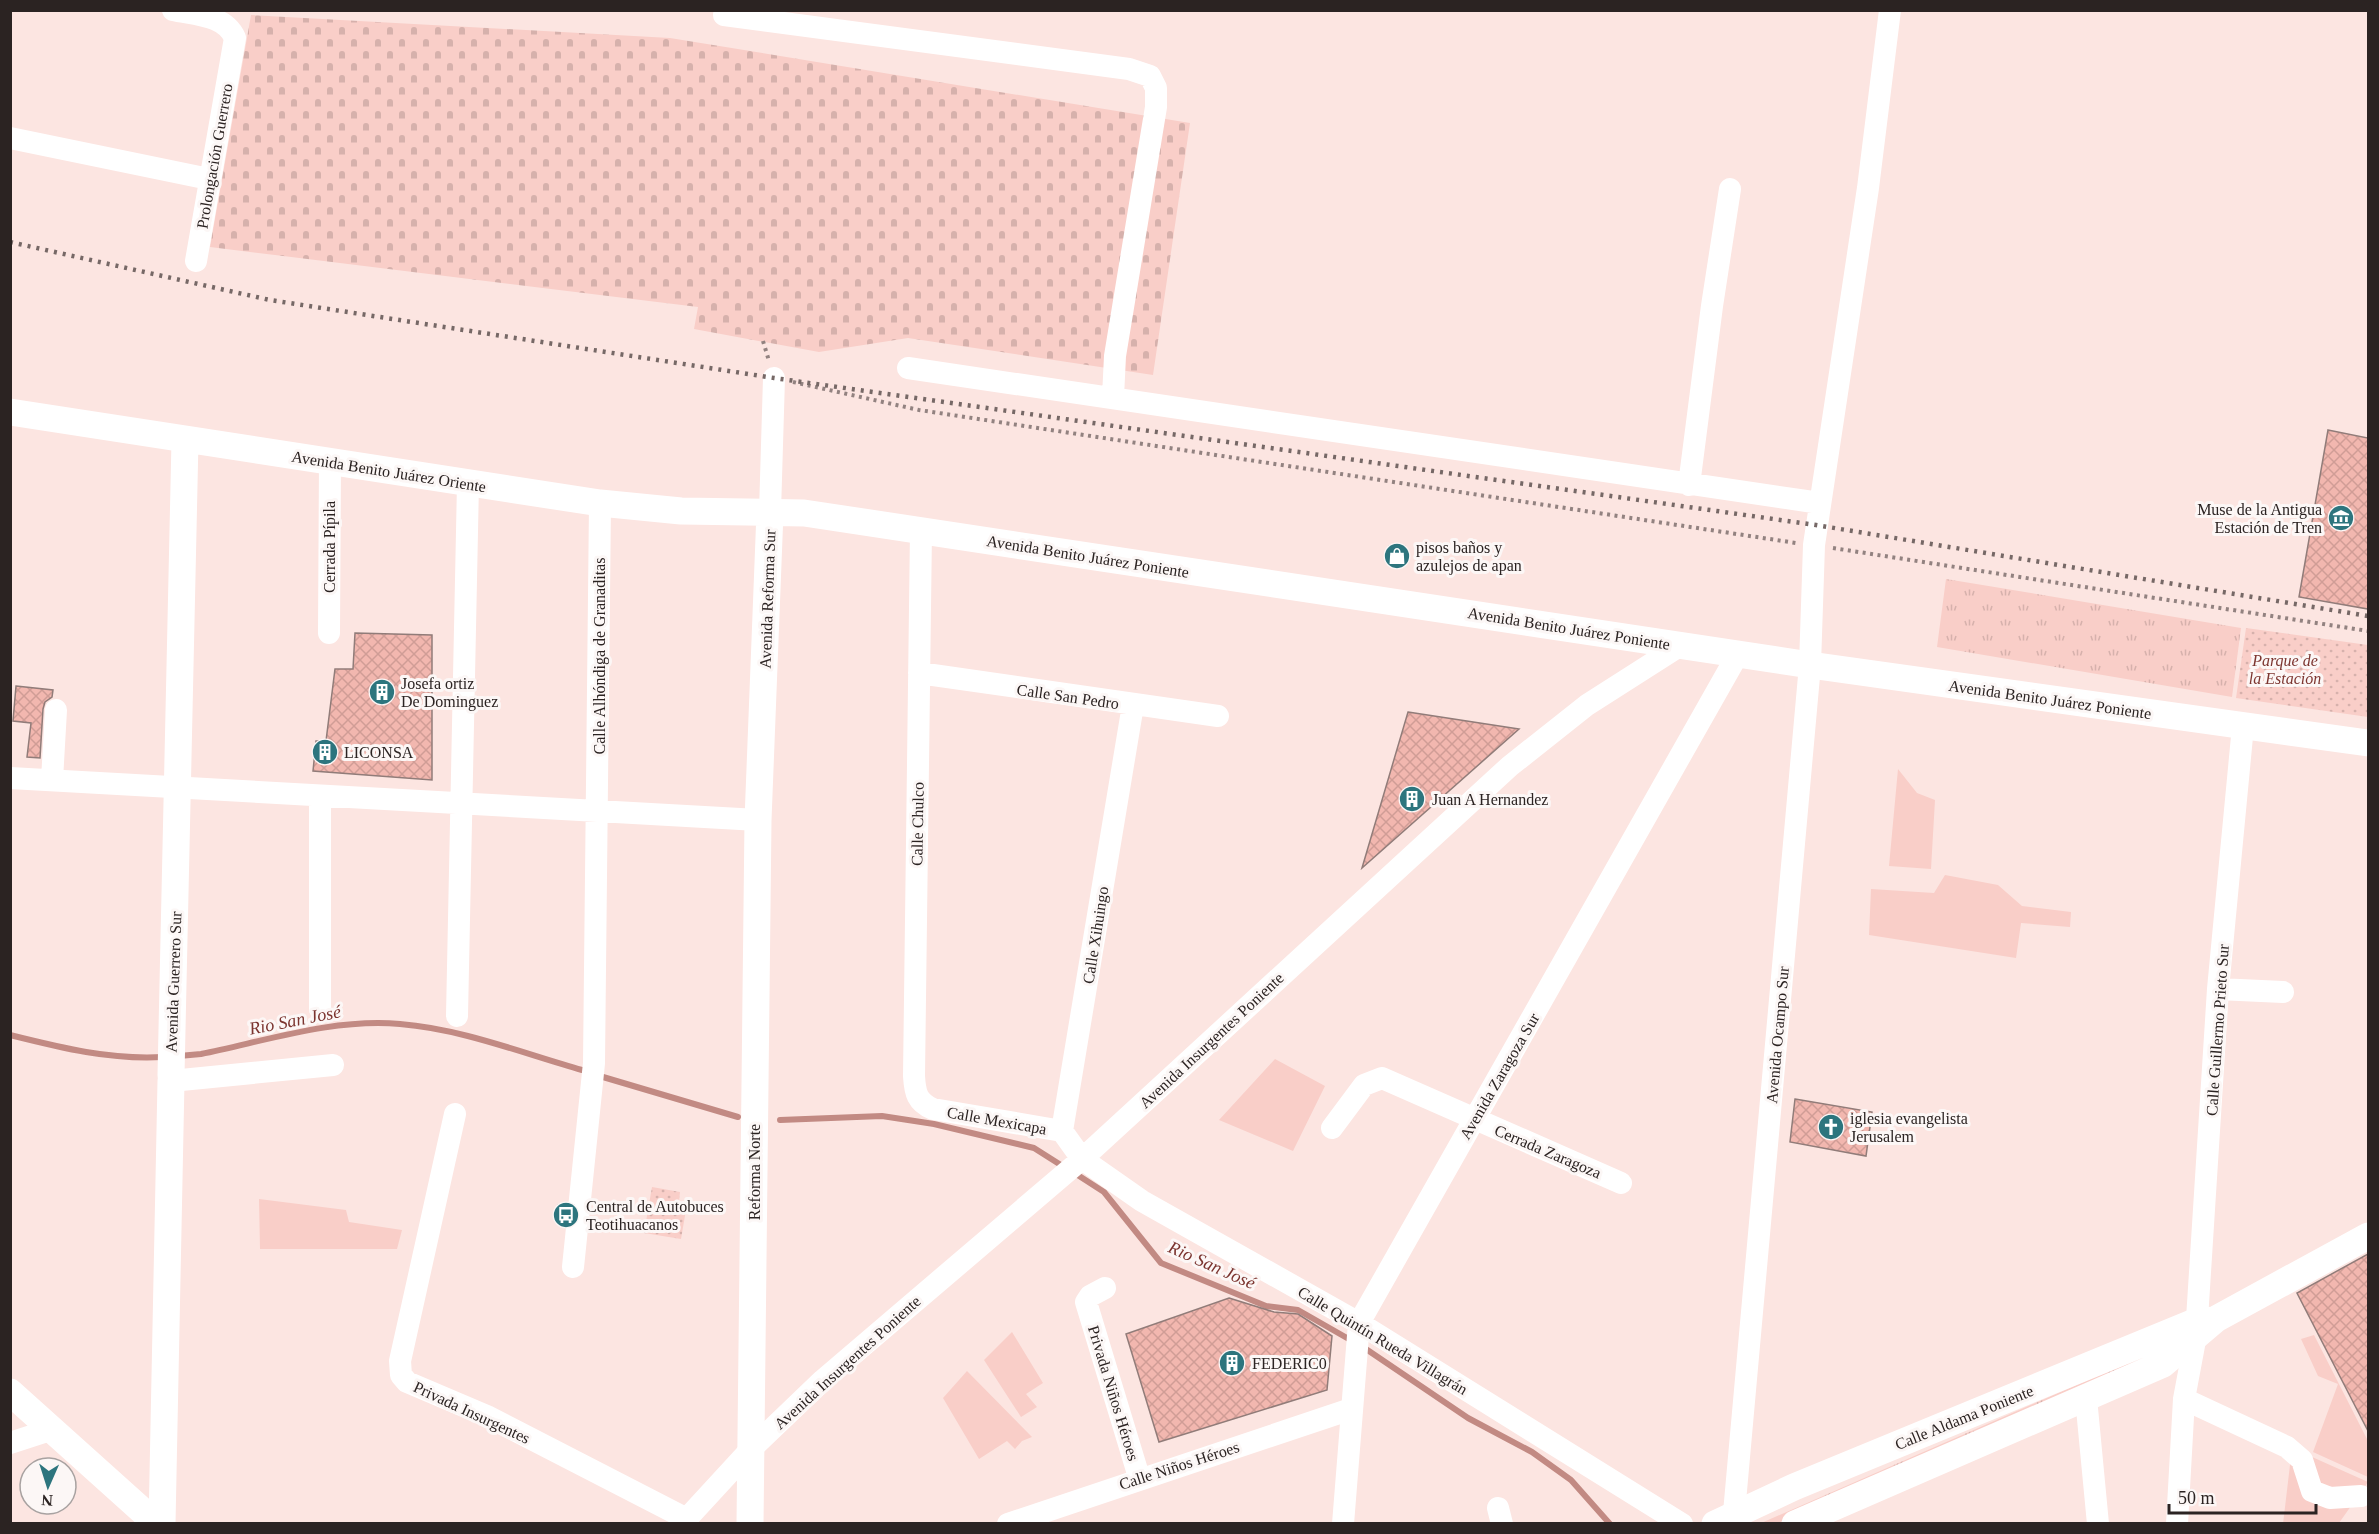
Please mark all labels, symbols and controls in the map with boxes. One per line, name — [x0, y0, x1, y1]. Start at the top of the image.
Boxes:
street label: Prolongación Guerrero — [193, 82, 237, 230]
street label: Avenida Benito Juárez Oriente — [291, 448, 487, 495]
street label: Cerrada Pípila — [321, 501, 339, 593]
place label: Muse de la Antigua Estación de Tren — [2197, 501, 2322, 536]
museum icon: Muse de la Antigua Estación de Tren — [2326, 503, 2356, 533]
street label: Avenida Reforma Sur — [757, 528, 778, 669]
street label: Avenida Benito Juárez Poniente — [986, 532, 1190, 581]
place label: pisos baños y azulejos de apan — [1416, 539, 1522, 575]
shop icon: pisos baños y azulejos de apan — [1382, 541, 1412, 571]
street label: Calle Alhóndiga de Granaditas — [591, 558, 609, 754]
street label: Avenida Benito Juárez Poniente — [1467, 604, 1671, 653]
park label: Parque de la Estación — [2249, 652, 2321, 687]
place label: Josefa ortiz De Dominguez — [401, 675, 498, 711]
building icon: Josefa ortiz De Dominguez — [367, 677, 397, 707]
street label: Avenida Benito Juárez Poniente — [1947, 677, 2152, 722]
street label: Calle San Pedro — [1016, 681, 1120, 712]
building icon: LICONSA — [310, 737, 340, 767]
place label: LICONSA — [344, 744, 414, 761]
street label: Calle Chulco — [908, 782, 927, 866]
building icon: Juan A Hernandez — [1397, 784, 1427, 814]
place label: Juan A Hernandez — [1432, 791, 1548, 808]
street label: Calle Xihuingo — [1079, 885, 1113, 985]
street label: Avenida Guerrero Sur — [163, 911, 184, 1053]
street label: Calle Guillermo Prieto Sur — [2203, 943, 2232, 1116]
street label: Avenida Ocampo Sur — [1763, 965, 1793, 1104]
street label: Avenida Insurgentes Poniente — [1136, 969, 1287, 1112]
water label: Rio San José — [246, 1001, 344, 1039]
street label: Avenida Zaragoza Sur — [1456, 1010, 1544, 1143]
street label: Calle Mexicapa — [946, 1103, 1048, 1139]
place label: iglesia evangelista Jerusalem — [1850, 1110, 1968, 1145]
church icon: iglesia evangelista Jerusalem — [1816, 1112, 1846, 1142]
street label: Cerrada Zaragoza — [1492, 1121, 1604, 1183]
street label: Reforma Norte — [746, 1124, 763, 1220]
place label: Central de Autobuces Teotihuacanos — [586, 1198, 724, 1233]
bus stop icon: Central de Autobuces Teotihuacanos — [551, 1200, 581, 1230]
water label: Rio San José — [1165, 1237, 1259, 1293]
street label: Calle Quintín Rueda Villagrán — [1294, 1283, 1471, 1399]
street label: Avenida Insurgentes Poniente — [771, 1292, 924, 1433]
street label: Privada Niños Héroes — [1085, 1324, 1142, 1463]
building icon: FEDERIC0 — [1217, 1348, 1247, 1378]
place label: FEDERIC0 — [1252, 1355, 1327, 1372]
street label: Privada Insurgentes — [411, 1378, 533, 1448]
street label: Calle Aldama Poniente — [1893, 1382, 2036, 1453]
street label: Calle Niños Héroes — [1117, 1438, 1241, 1493]
north arrow — [18, 1456, 78, 1516]
scale bar — [2169, 1477, 2316, 1515]
text: 50 m — [2178, 1488, 2215, 1508]
text: N — [41, 1492, 53, 1509]

